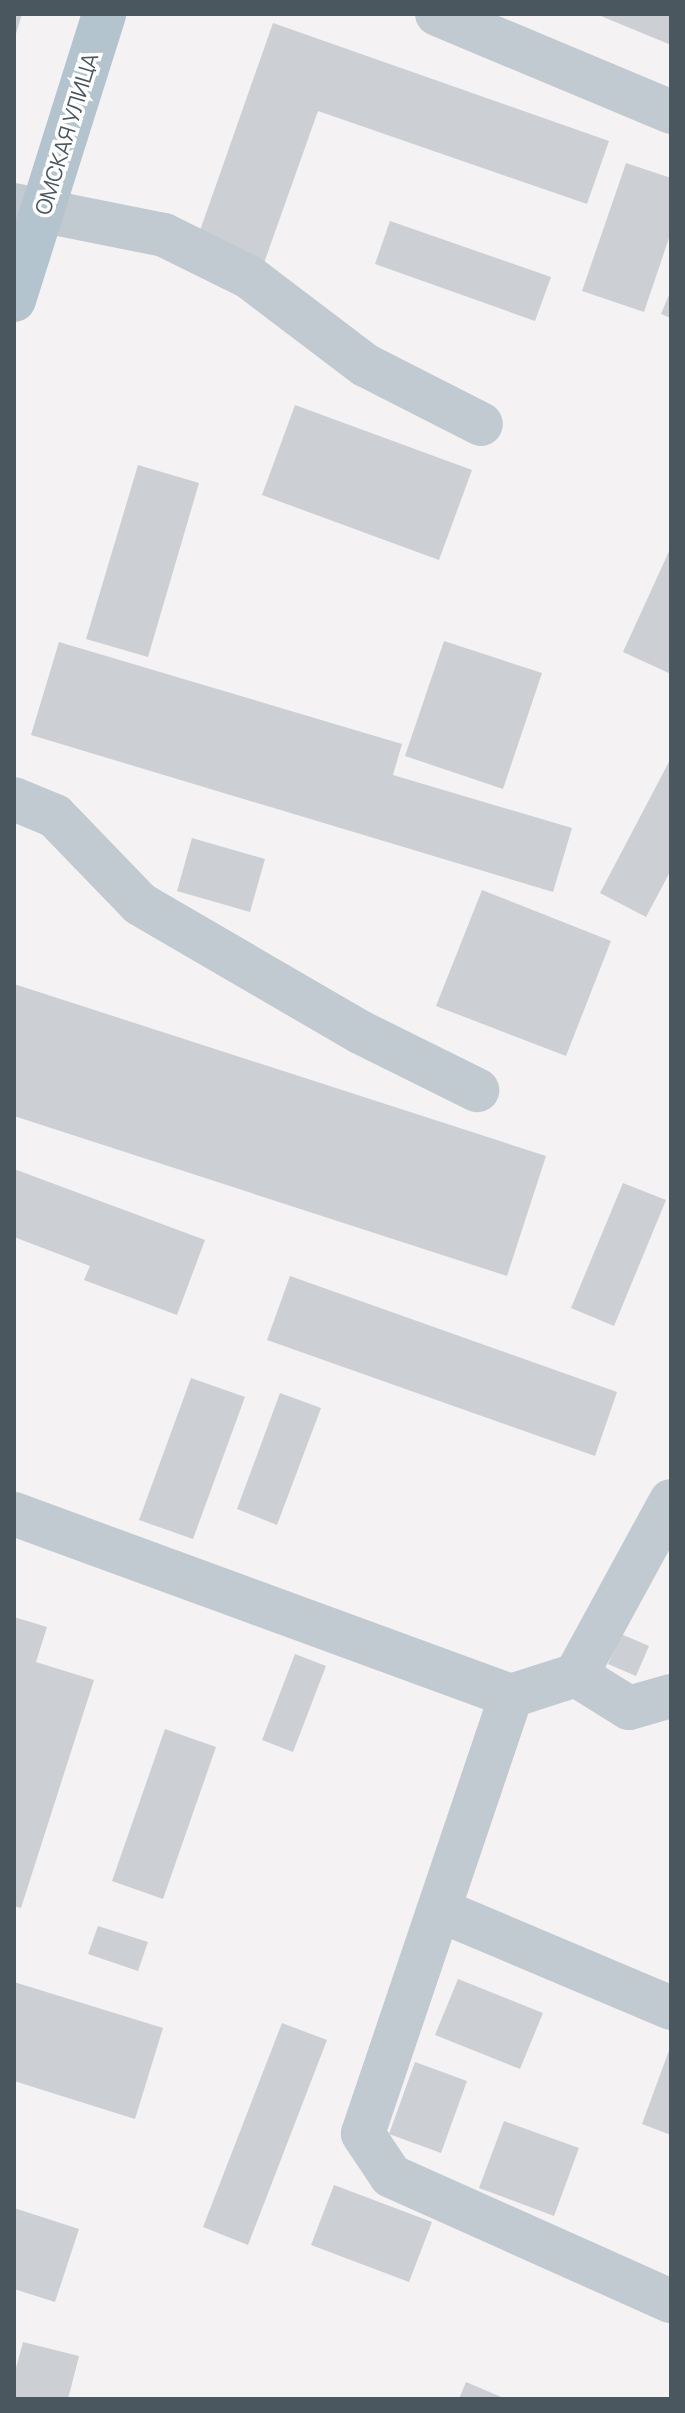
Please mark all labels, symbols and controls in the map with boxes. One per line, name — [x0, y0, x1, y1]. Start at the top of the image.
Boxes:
street label: ОМСКАЯ УЛИЦА — [30, 50, 104, 218]

